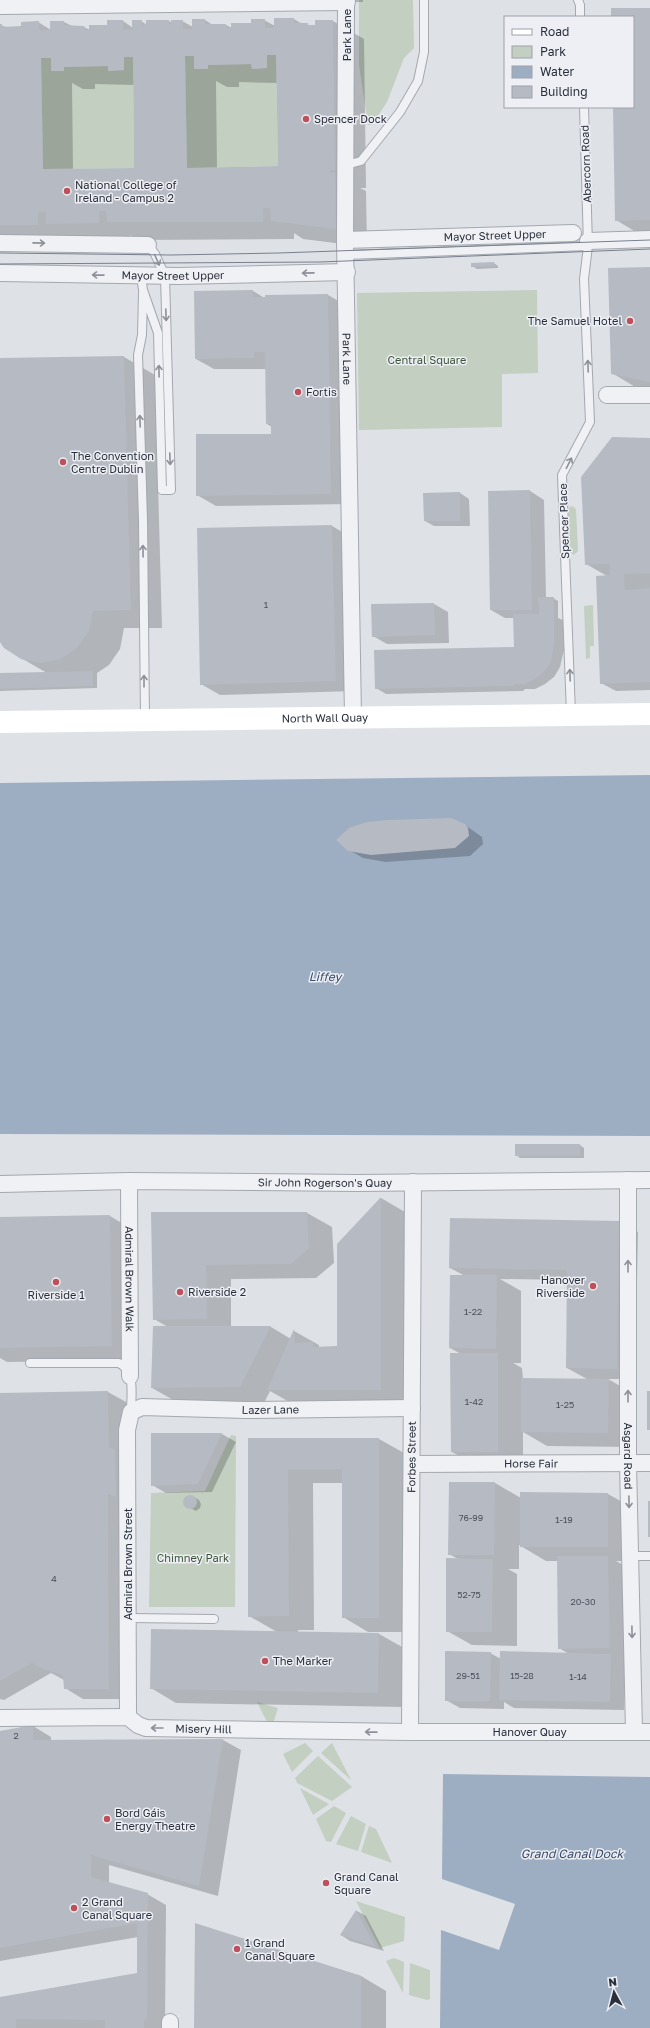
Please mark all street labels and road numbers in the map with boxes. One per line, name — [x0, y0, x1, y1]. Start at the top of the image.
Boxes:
street label: Park Lane — [340, 9, 353, 61]
street label: Abercorn Road — [578, 125, 593, 203]
street label: Mayor Street Upper — [443, 227, 547, 243]
street label: Mayor Street Upper — [122, 268, 225, 282]
street label: Park Lane — [341, 333, 354, 385]
street label: Spencer Place — [556, 483, 571, 559]
street label: North Wall Quay — [282, 710, 368, 725]
street label: Sir John Rogerson's Quay — [258, 1175, 392, 1189]
street label: Admiral Brown Walk — [123, 1226, 137, 1332]
street label: Lazer Lane — [242, 1402, 299, 1416]
street label: Forbes Street — [404, 1421, 418, 1493]
street label: Asgard Road — [622, 1423, 636, 1490]
street label: Horse Fair — [504, 1456, 559, 1470]
street label: Admiral Brown Street — [121, 1508, 134, 1620]
street label: Misery Hill — [175, 1721, 233, 1735]
street label: Hanover Quay — [493, 1725, 567, 1738]

